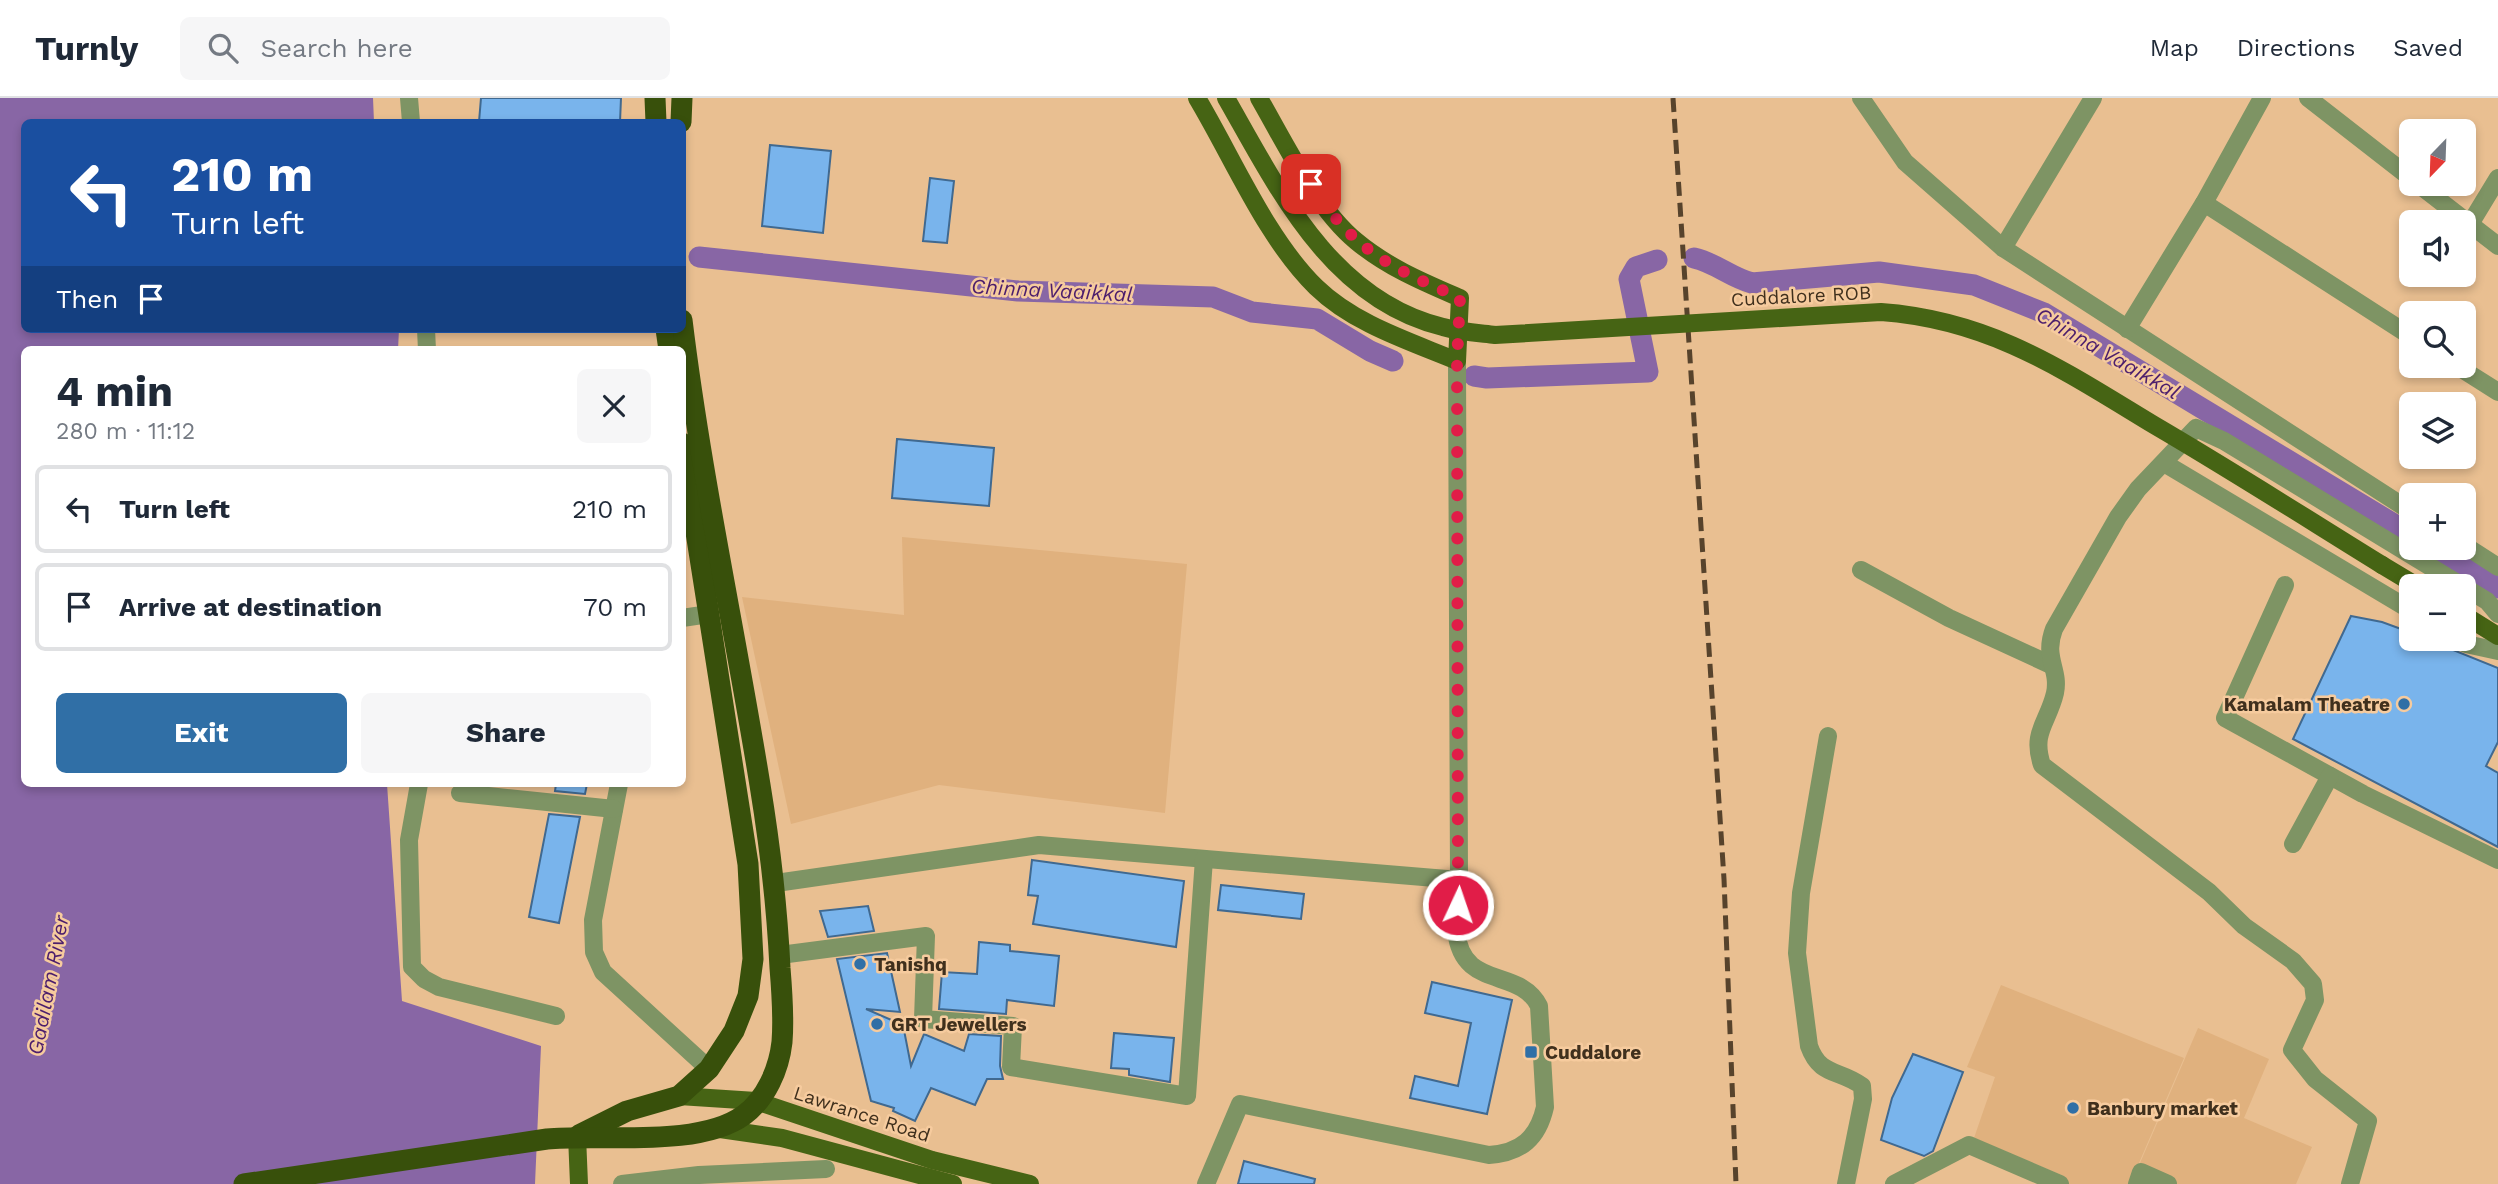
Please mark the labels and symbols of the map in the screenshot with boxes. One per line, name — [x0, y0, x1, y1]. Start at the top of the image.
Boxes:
north arrow — [2399, 119, 2476, 196]
pin — [1281, 154, 1341, 214]
water label: Chinna Vaaikkal — [971, 273, 1133, 307]
street label: Cuddalore ROB — [1730, 281, 1872, 311]
water label: Chinna Vaaikkal — [2032, 302, 2184, 404]
place label: Kamalam Theatre — [2224, 693, 2390, 716]
marker: Kamalam Theatre — [2396, 696, 2412, 712]
position arrow — [1421, 868, 1495, 942]
water label: Gadilam River — [22, 912, 74, 1057]
place label: Tanishq — [874, 953, 947, 976]
marker: Tanishq — [852, 956, 868, 972]
place label: GRT Jewellers — [891, 1013, 1027, 1036]
marker: GRT Jewellers — [869, 1016, 885, 1032]
place label: Cuddalore — [1545, 1041, 1641, 1064]
marker: Cuddalore — [1523, 1044, 1539, 1060]
street label: Lawrance Road — [791, 1081, 933, 1147]
place label: Banbury market — [2087, 1097, 2239, 1120]
marker: Banbury market — [2065, 1100, 2081, 1116]

